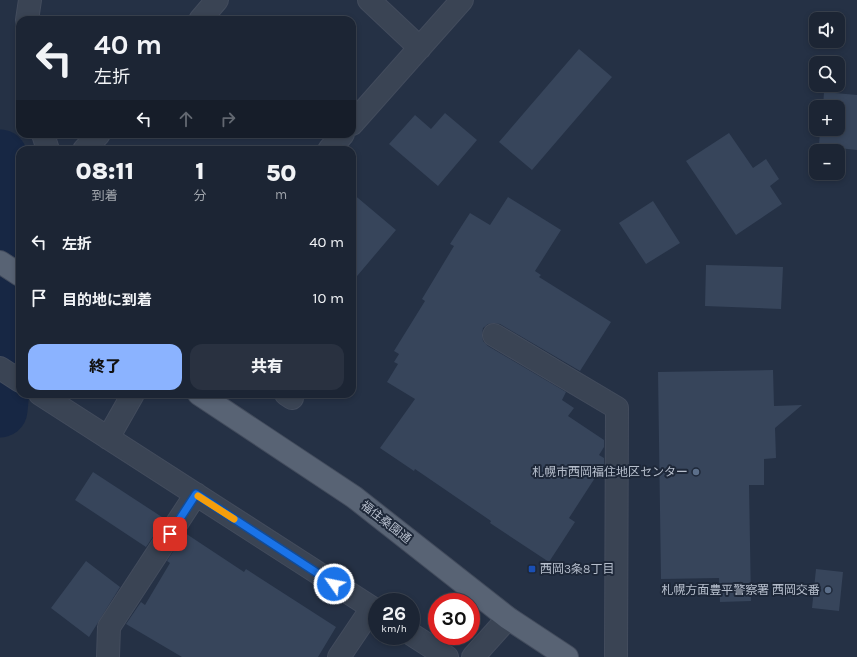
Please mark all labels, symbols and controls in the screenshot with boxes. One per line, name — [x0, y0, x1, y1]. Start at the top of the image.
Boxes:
map controls — [809, 12, 845, 180]
button: sound — [809, 12, 845, 48]
text: 40 m — [94, 28, 162, 61]
icon: left — [28, 32, 80, 84]
button: search — [809, 56, 845, 92]
text: 左折 — [94, 66, 130, 88]
button: + — [809, 100, 845, 136]
icon: left — [133, 108, 155, 130]
icon: ahead — [175, 108, 197, 130]
icon: right — [217, 108, 239, 130]
button: − — [809, 144, 845, 180]
text: 08:11 — [76, 157, 134, 185]
text: 1 — [195, 157, 204, 185]
text: 50 — [266, 159, 296, 187]
text: m — [275, 187, 287, 202]
text: 到着 — [92, 188, 118, 203]
text: 分 — [193, 188, 206, 203]
icon: left — [28, 231, 50, 253]
text: 40 m — [309, 233, 344, 251]
text: 左折 — [62, 235, 92, 253]
icon: arrive — [28, 287, 50, 309]
text: 10 m — [313, 289, 344, 307]
text: 目的地に到着 — [62, 291, 152, 309]
button: 終了 — [28, 344, 182, 390]
button: 共有 — [190, 344, 344, 390]
place label: 札幌市西岡福住地区センター — [532, 465, 688, 479]
marker: 札幌市西岡福住地区センター — [691, 467, 701, 477]
street label: 福住桑園通 — [358, 498, 414, 546]
pin — [153, 517, 187, 551]
icon: arrive — [159, 523, 181, 545]
place label: 西岡3条8丁目 — [540, 562, 614, 576]
position arrow — [313, 563, 355, 605]
marker: 西岡3条8丁目 — [527, 564, 537, 574]
place label: 札幌方面豊平警察署 西岡交番 — [661, 583, 820, 597]
marker: 札幌方面豊平警察署 西岡交番 — [823, 585, 833, 595]
speed limit sign: 30 — [428, 593, 480, 645]
text: 26 — [382, 602, 406, 625]
text: km/h — [381, 623, 407, 635]

